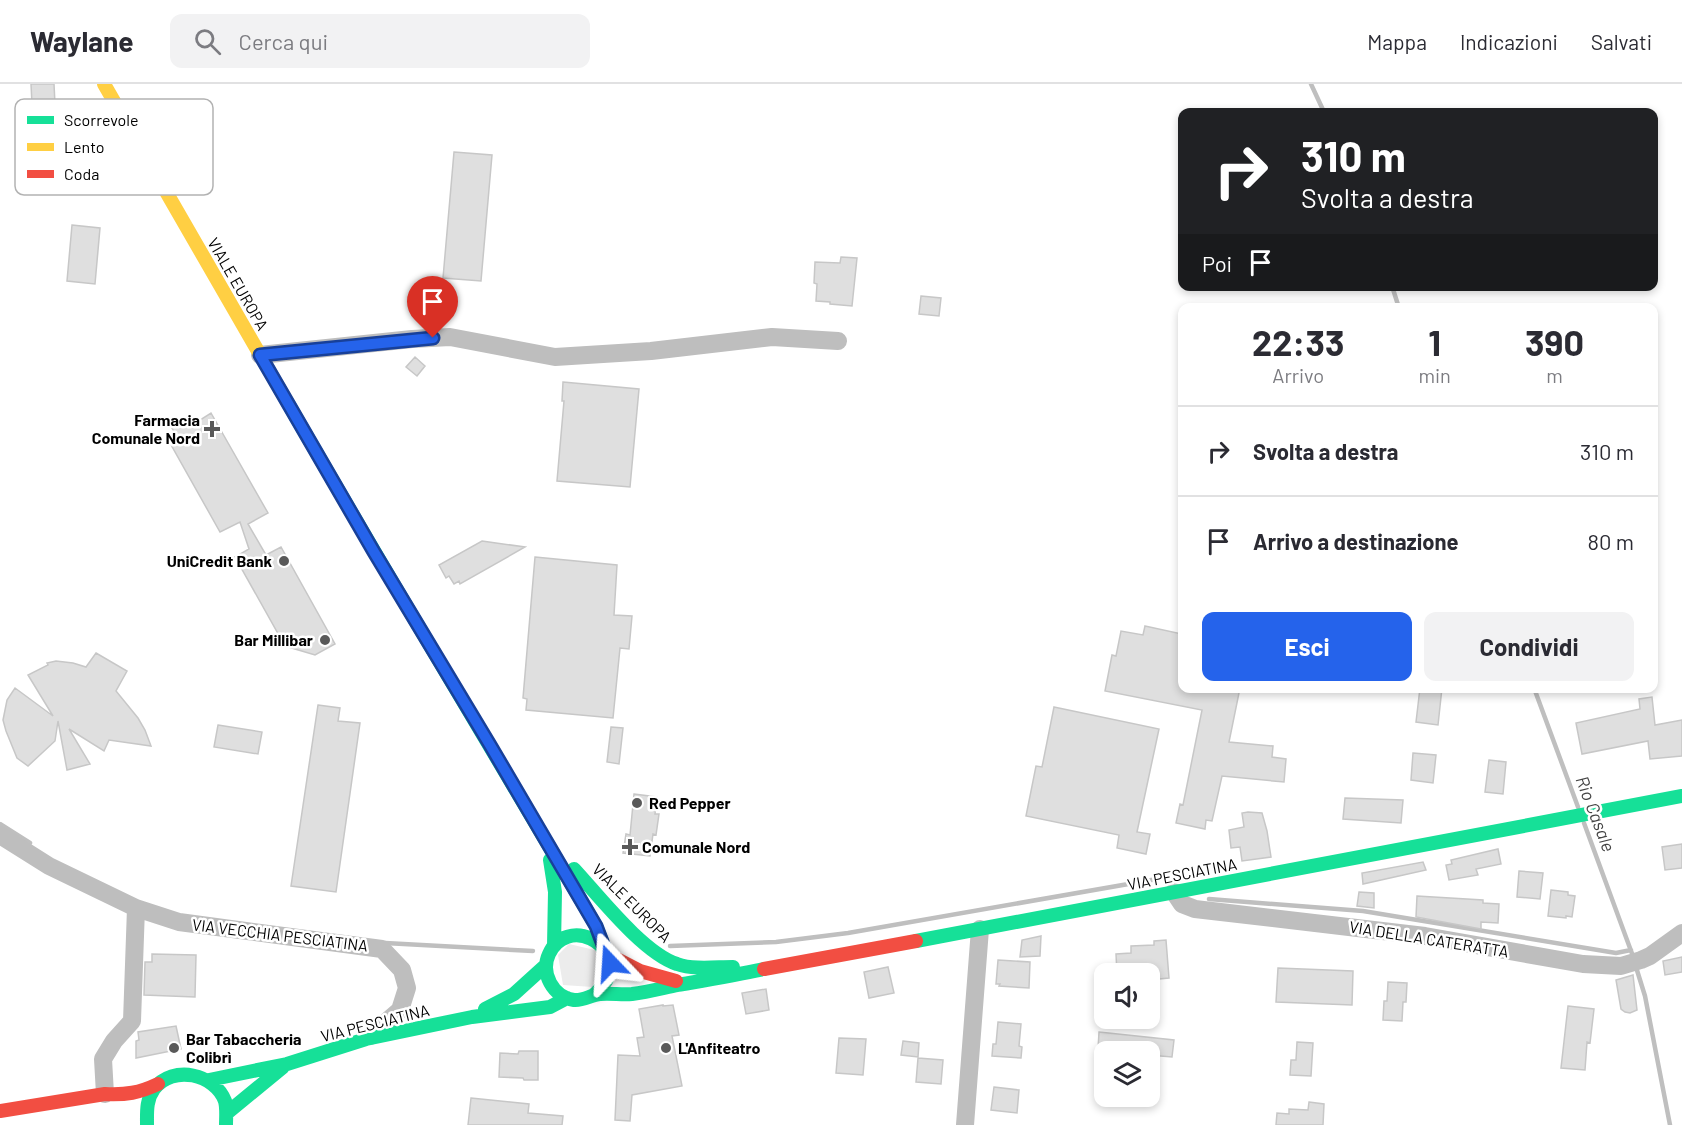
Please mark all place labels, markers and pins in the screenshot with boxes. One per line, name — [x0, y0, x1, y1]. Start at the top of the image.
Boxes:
pin — [407, 276, 458, 338]
place label: Farmacia Comunale Nord — [92, 410, 200, 447]
marker: Farmacia Comunale Nord — [205, 422, 219, 436]
place label: UniCredit Bank — [167, 551, 272, 570]
marker: UniCredit Bank — [277, 554, 291, 568]
place label: Bar Millibar — [234, 630, 313, 649]
marker: Bar Millibar — [318, 633, 332, 647]
place label: Red Pepper — [649, 793, 731, 812]
marker: Red Pepper — [630, 796, 644, 810]
place label: Comunale Nord — [642, 837, 750, 856]
marker: Comunale Nord — [623, 840, 637, 854]
place label: Bar Tabaccheria Colibrì — [186, 1029, 302, 1066]
place label: L'Anfiteatro — [678, 1038, 760, 1057]
marker: Bar Tabaccheria Colibrì — [167, 1041, 181, 1055]
marker: L'Anfiteatro — [659, 1041, 673, 1055]

